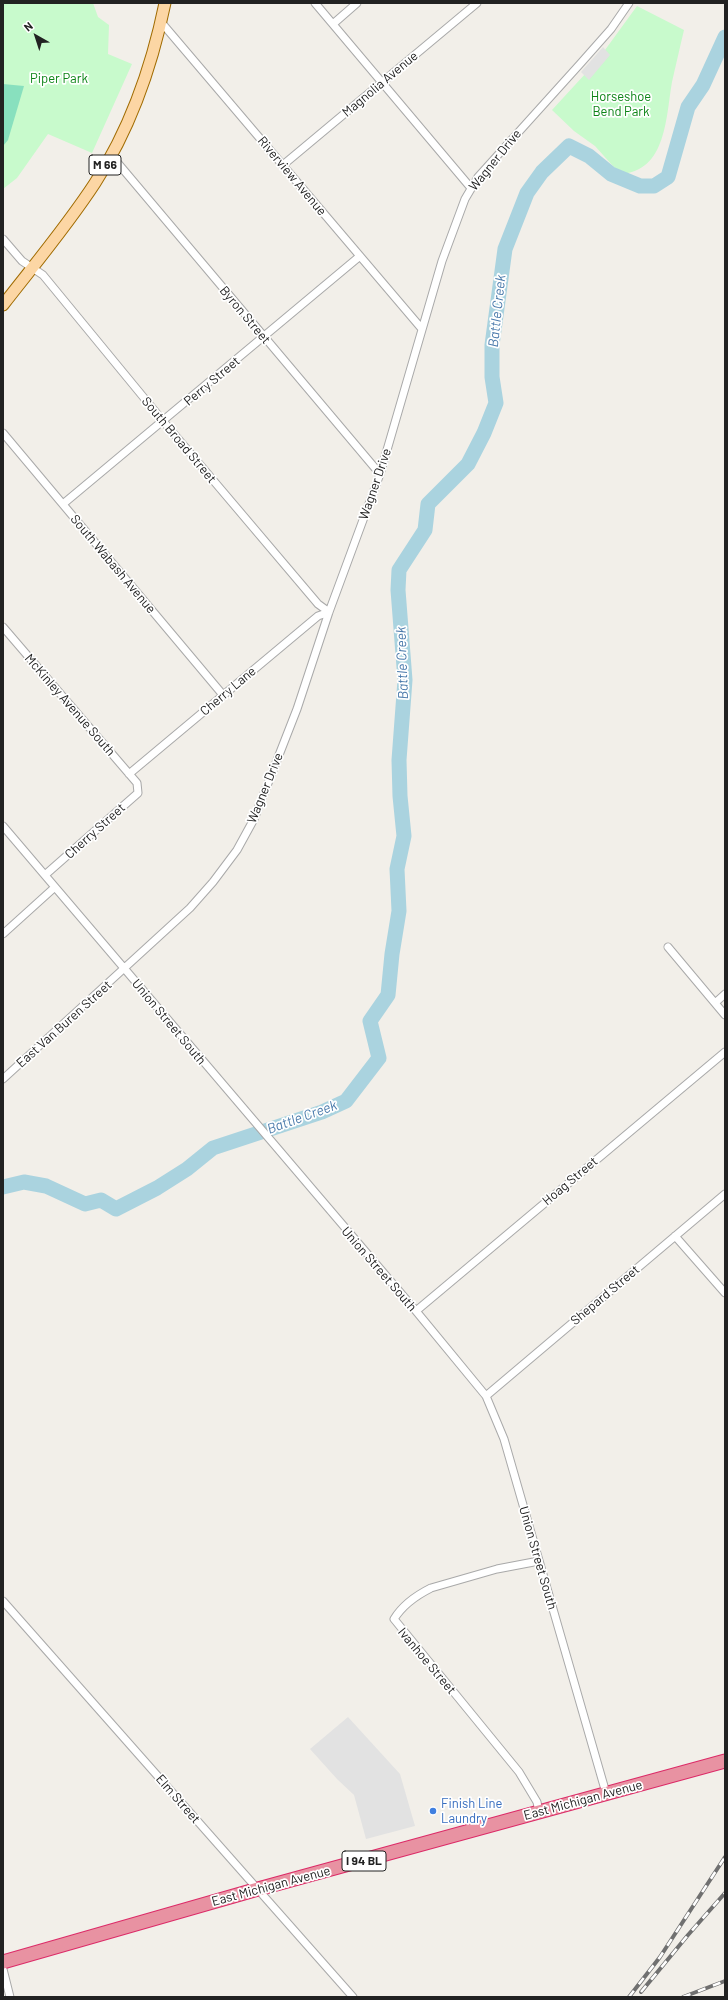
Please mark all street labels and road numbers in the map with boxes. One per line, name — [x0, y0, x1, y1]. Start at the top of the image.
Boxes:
street label: Magnolia Avenue — [339, 48, 421, 120]
street label: Wagner Drive — [465, 126, 525, 194]
street label: Riverview Avenue — [254, 133, 330, 219]
road number: M 66 — [89, 155, 121, 175]
street label: Byron Street — [216, 283, 274, 347]
street label: Perry Street — [181, 353, 243, 409]
street label: South Broad Street — [138, 394, 220, 486]
street label: Wagner Drive — [355, 446, 395, 522]
street label: South Wabash Avenue — [67, 511, 159, 617]
street label: McKinley Avenue South — [21, 651, 119, 759]
street label: Cherry Lane — [197, 663, 259, 719]
street label: Wagner Drive — [244, 751, 286, 825]
street label: Cherry Street — [62, 800, 128, 862]
street label: Union Street South — [129, 976, 209, 1068]
street label: East Van Buren Street — [13, 977, 115, 1071]
street label: Hoag Street — [539, 1153, 601, 1209]
street label: Union Street South — [338, 1224, 420, 1314]
street label: Shepard Street — [567, 1262, 643, 1328]
street label: Union Street South — [516, 1504, 560, 1612]
street label: Ivanhoe Street — [395, 1625, 459, 1697]
street label: Elm Street — [153, 1771, 203, 1827]
street label: East Michigan Avenue — [522, 1777, 644, 1823]
road number: I 94 BL — [342, 1851, 386, 1871]
street label: East Michigan Avenue — [210, 1863, 332, 1909]

